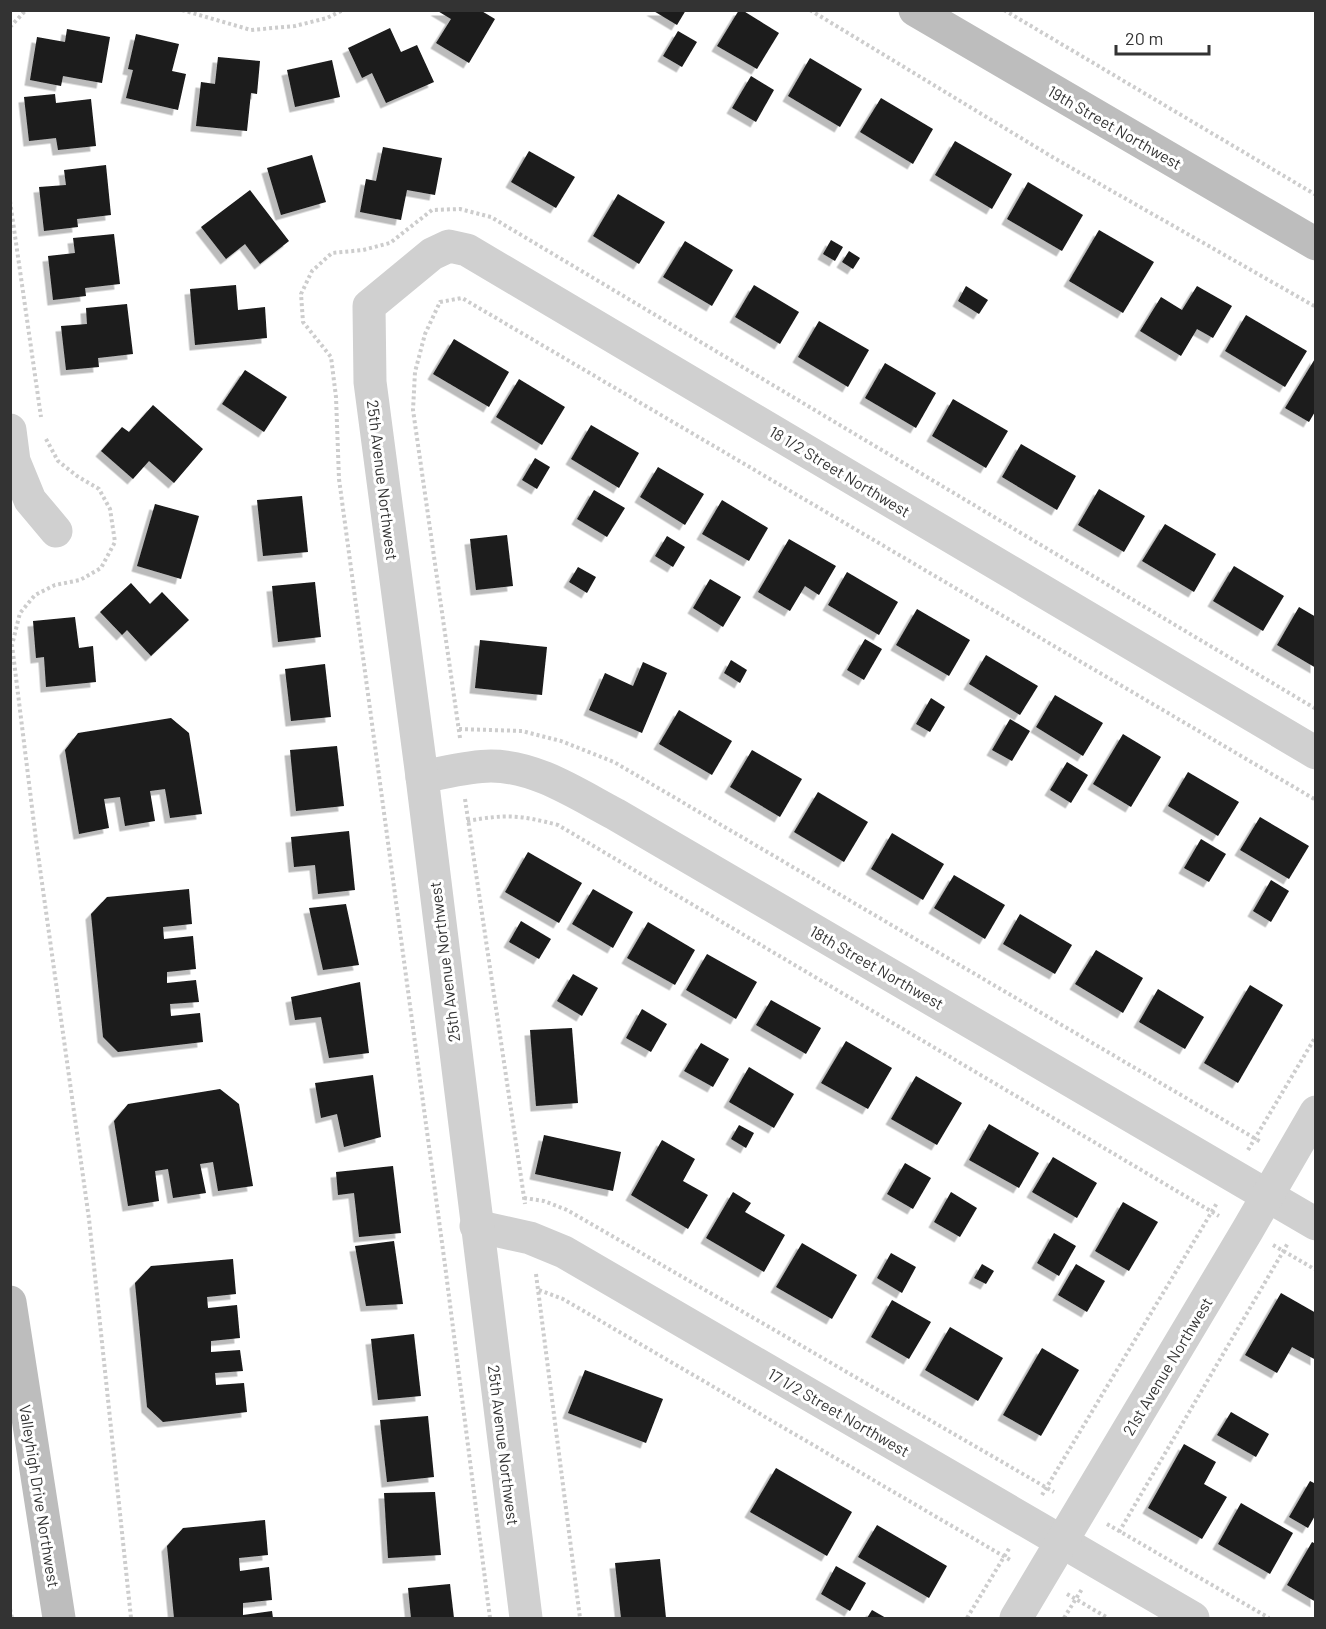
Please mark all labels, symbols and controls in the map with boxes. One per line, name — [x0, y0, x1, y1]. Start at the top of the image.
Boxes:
scale bar — [1116, 18, 1209, 56]
text: 20 m — [1125, 27, 1163, 49]
street label: 19th Street Northwest — [1045, 81, 1185, 173]
street label: 25th Avenue Northwest — [364, 399, 402, 561]
street label: 18 1/2 Street Northwest — [766, 421, 914, 521]
street label: 25th Avenue Northwest — [425, 881, 463, 1043]
street label: 18th Street Northwest — [807, 921, 947, 1013]
street label: 21st Avenue Northwest — [1118, 1293, 1216, 1439]
street label: 25th Avenue Northwest — [485, 1364, 523, 1526]
street label: 17 1/2 Street Northwest — [765, 1364, 913, 1460]
street label: Valleyhigh Drive Northwest — [16, 1403, 64, 1589]

